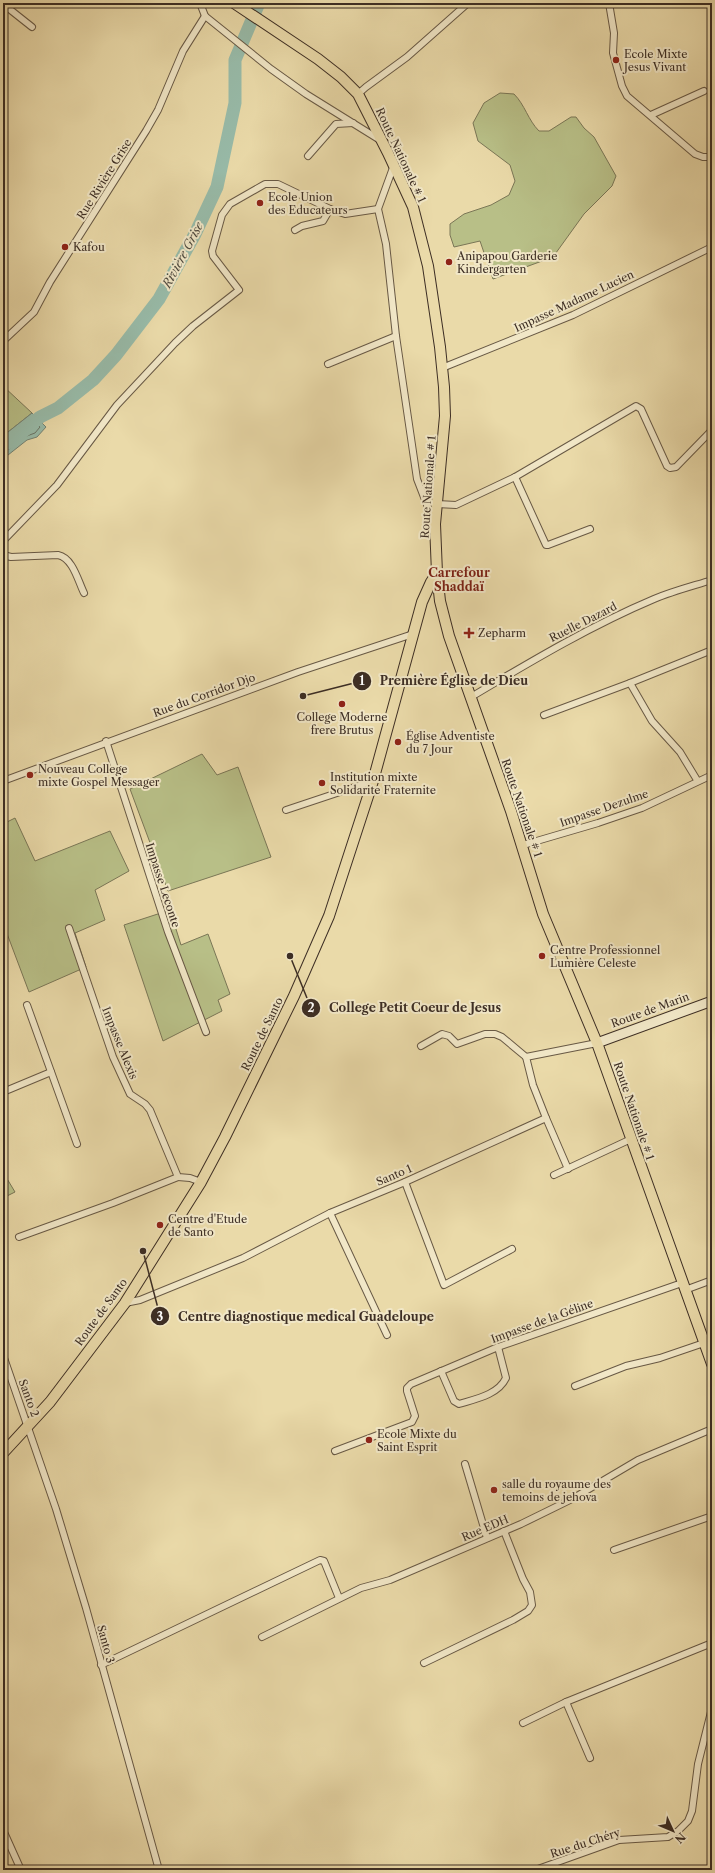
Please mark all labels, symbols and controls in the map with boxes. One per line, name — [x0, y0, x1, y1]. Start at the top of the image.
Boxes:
place label: Ecole Mixte Jesus Vivant — [622, 47, 687, 74]
marker: Ecole Mixte Jesus Vivant — [611, 55, 621, 65]
street label: Route Nationale # 1 — [373, 105, 429, 205]
street label: Rue Rivière Grise — [74, 136, 134, 222]
place label: Ecole Union des Educateurs — [268, 190, 348, 217]
marker: Ecole Union des Educateurs — [255, 198, 265, 208]
water label: Rivière Grise — [159, 218, 207, 291]
place label: Kafou — [73, 240, 105, 254]
marker: Kafou — [60, 242, 70, 252]
place label: Anipapou Garderie Kindergarten — [456, 249, 557, 276]
marker: Anipapou Garderie Kindergarten — [444, 257, 454, 267]
street label: Impasse Madame Lucien — [512, 267, 636, 335]
street label: Route Nationale # 1 — [417, 435, 439, 539]
district label: Carrefour Shaddaï — [428, 565, 490, 594]
street label: Ruelle Dazard — [547, 599, 619, 645]
place label: Zepharm — [478, 626, 527, 640]
marker: Zepharm — [463, 627, 475, 639]
callout: Première Église de Dieu — [352, 669, 536, 693]
street label: Rue du Corridor Djo — [151, 670, 257, 720]
text: Première Église de Dieu — [380, 672, 528, 688]
text: 1 — [359, 673, 365, 688]
marker: College Moderne frere Brutus — [337, 699, 347, 709]
place label: College Moderne frere Brutus — [297, 710, 387, 737]
place label: Église Adventiste du 7 Jour — [406, 729, 495, 756]
marker: Église Adventiste du 7 Jour — [393, 737, 403, 747]
street label: Route Nationale # 1 — [499, 757, 546, 859]
place label: Nouveau College mixte Gospel Messager — [38, 762, 160, 789]
marker: Nouveau College mixte Gospel Messager — [25, 770, 35, 780]
place label: Institution mixte Solidarite Fraternite — [330, 770, 436, 797]
marker: Institution mixte Solidarite Fraternite — [317, 778, 327, 788]
street label: Impasse Dezulme — [558, 786, 650, 830]
street label: Impasse Leconte — [143, 841, 183, 929]
place label: Centre Professionnel Lumière Celeste — [550, 943, 661, 970]
marker: Centre Professionnel Lumière Celeste — [537, 951, 547, 961]
street label: Route de Marin — [609, 989, 691, 1031]
street label: Route de Santo — [238, 995, 286, 1073]
callout: College Petit Coeur de Jesus — [301, 996, 509, 1020]
text: 2 — [307, 1000, 315, 1015]
text: College Petit Coeur de Jesus — [329, 1000, 502, 1015]
street label: Impasse Alexis — [99, 1005, 141, 1081]
street label: Route Nationale # 1 — [611, 1060, 658, 1162]
street label: Santo 1 — [374, 1161, 414, 1189]
place label: Centre d'Etude de Santo — [168, 1212, 247, 1239]
marker: Centre d'Etude de Santo — [155, 1220, 165, 1230]
street label: Route de Santo — [72, 1275, 130, 1349]
street label: Impasse de la Géline — [489, 1296, 595, 1346]
callout: Centre diagnostique medical Guadeloupe — [150, 1304, 441, 1328]
text: 3 — [157, 1309, 164, 1324]
text: Centre diagnostique medical Guadeloupe — [178, 1309, 434, 1324]
street label: Santo 2 — [16, 1377, 42, 1419]
place label: Ecole Mixte du Saint Esprit — [377, 1427, 457, 1454]
marker: Ecole Mixte du Saint Esprit — [364, 1435, 374, 1445]
place label: salle du royaume des temoins de jehova — [502, 1477, 611, 1504]
marker: salle du royaume des temoins de jehova — [489, 1485, 499, 1495]
street label: Rue EDH — [459, 1512, 511, 1544]
street label: Santo 3 — [94, 1623, 118, 1665]
north arrow — [653, 1811, 693, 1851]
street label: Rue du Chéry — [548, 1825, 623, 1861]
text: N — [672, 1830, 689, 1847]

